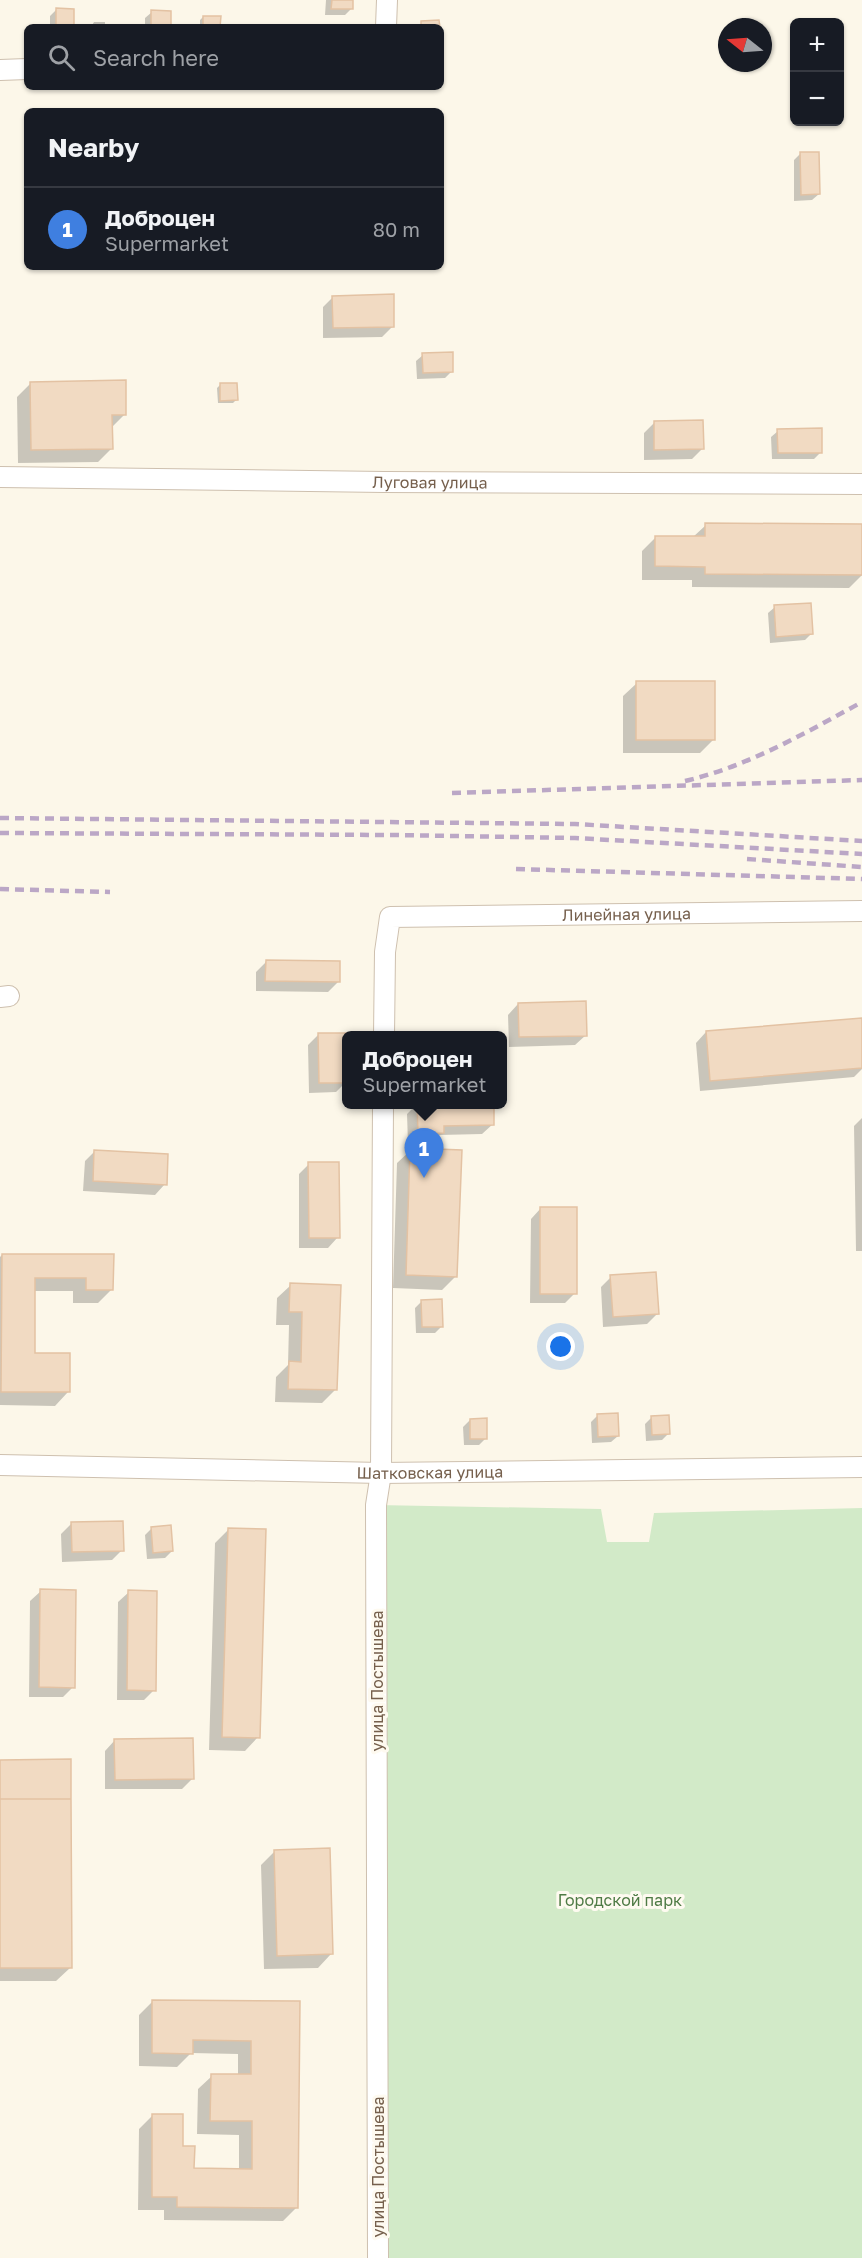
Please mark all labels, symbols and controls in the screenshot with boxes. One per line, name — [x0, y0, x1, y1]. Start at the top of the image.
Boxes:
north arrow — [718, 18, 772, 72]
map controls — [790, 18, 844, 126]
button: + — [790, 18, 844, 72]
search box — [24, 24, 444, 90]
icon: search — [45, 41, 78, 74]
text: Search here — [93, 44, 219, 71]
button: − — [790, 72, 844, 126]
text: Nearby — [48, 132, 139, 163]
text: Доброцен — [105, 204, 215, 231]
text: 1 — [62, 217, 73, 241]
text: 80 m — [373, 217, 420, 241]
text: Supermarket — [105, 231, 229, 255]
street label: Луговая улица — [372, 472, 488, 492]
street label: Линейная улица — [562, 903, 691, 925]
popup — [342, 1031, 507, 1109]
text: Доброцен — [363, 1045, 472, 1072]
text: Supermarket — [363, 1072, 486, 1096]
pin: 1 — [404, 1128, 444, 1178]
your location — [546, 1332, 575, 1361]
street label: Шатковская улица — [356, 1461, 503, 1483]
street label: улица Постышева — [367, 1610, 387, 1752]
park label: Городской парк — [558, 1890, 682, 1910]
street label: улица Постышева — [368, 2096, 388, 2238]

